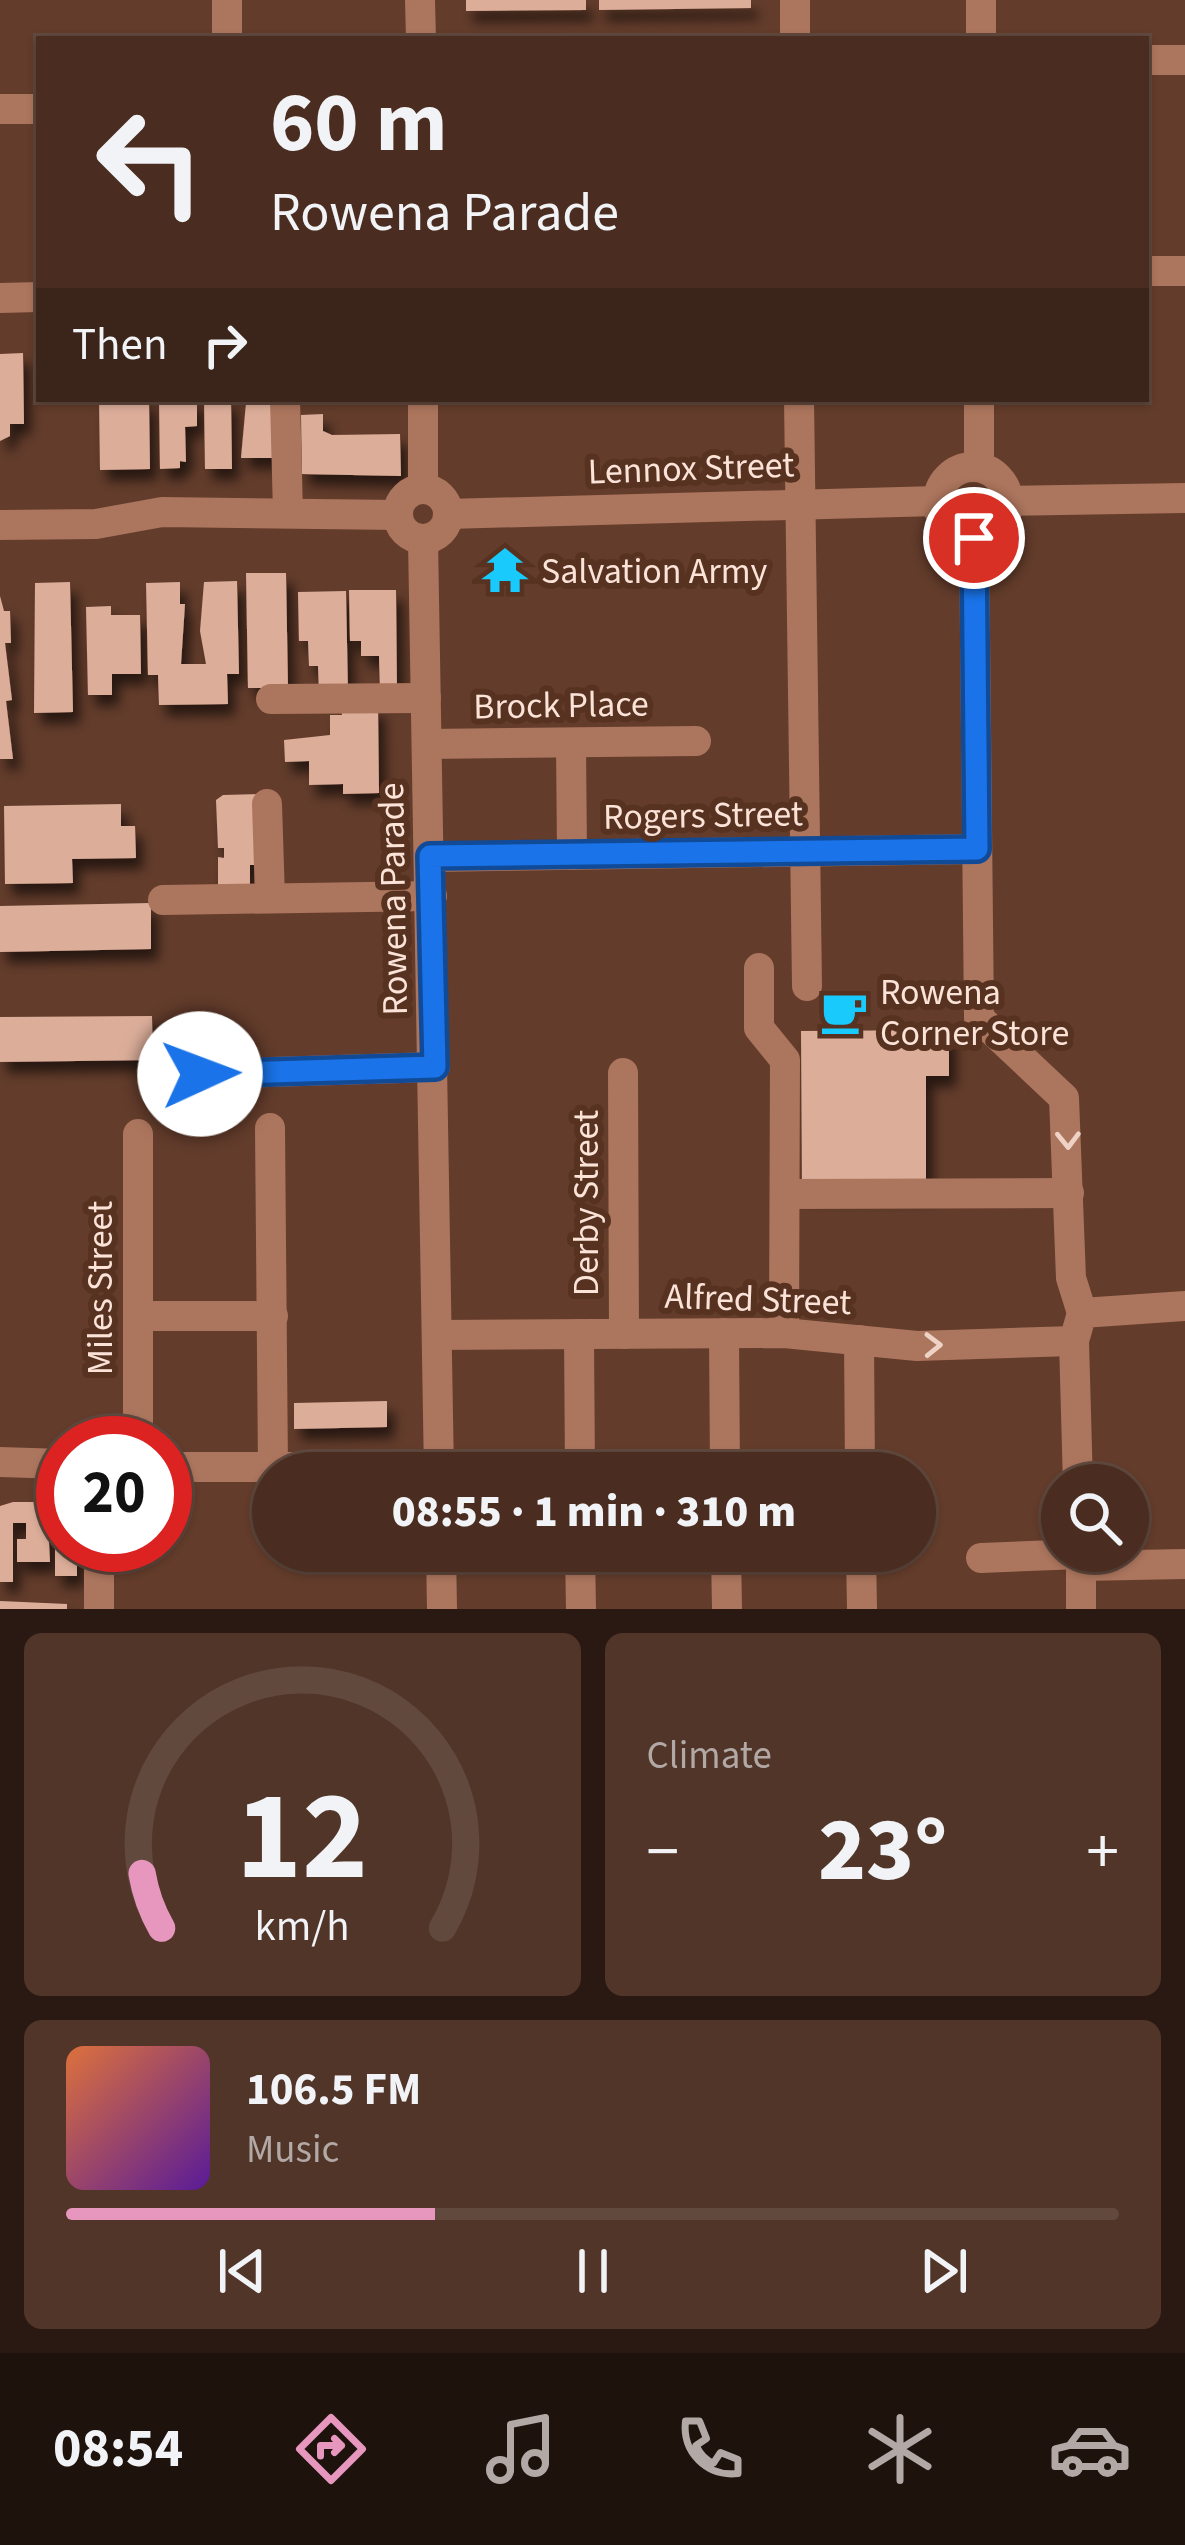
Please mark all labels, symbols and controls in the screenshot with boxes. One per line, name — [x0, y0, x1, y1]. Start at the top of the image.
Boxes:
text: 60 m — [270, 64, 448, 184]
icon: left — [72, 84, 228, 240]
text: Rowena Parade — [270, 175, 619, 252]
icon: right — [192, 312, 258, 378]
text: Then — [72, 313, 168, 377]
street label: Lennox Street — [587, 439, 795, 498]
pin — [923, 487, 1025, 589]
icon: arrive — [941, 505, 1007, 571]
temple icon: Salvation Army — [480, 545, 530, 595]
place label: Salvation Army — [541, 546, 768, 597]
street label: Brock Place — [473, 678, 649, 733]
street label: Rowena Parade — [366, 782, 421, 1016]
street label: Rogers Street — [603, 788, 803, 843]
place label: Rowena Corner Store — [880, 967, 1069, 1059]
cafe icon: Rowena Corner Store — [819, 987, 869, 1037]
position arrow — [137, 1011, 263, 1137]
street label: Derby Street — [561, 1110, 612, 1296]
one-way arrow — [1054, 1131, 1080, 1150]
street label: Miles Street — [75, 1201, 126, 1375]
street label: Alfred Street — [664, 1271, 852, 1328]
one-way arrow — [924, 1333, 943, 1359]
speed limit sign: 20 — [36, 1416, 192, 1572]
map controls — [1041, 1464, 1149, 1572]
button: search — [1041, 1464, 1149, 1572]
text: 08:55 · 1 min · 310 m — [392, 1480, 796, 1544]
text: Climate — [647, 1728, 772, 1784]
text: 12 — [236, 1749, 368, 1927]
text: 23° — [818, 1787, 948, 1915]
text: − — [647, 1805, 679, 1899]
text: + — [1086, 1805, 1119, 1899]
text: km/h — [255, 1895, 350, 1956]
text: 106.5 FM — [246, 2058, 421, 2122]
text: Music — [246, 2122, 339, 2178]
icon: previous — [209, 2238, 275, 2304]
icon: pause — [560, 2238, 626, 2304]
icon: next — [911, 2238, 977, 2304]
icon: directions — [289, 2407, 373, 2491]
icon: music — [479, 2407, 563, 2491]
icon: phone — [668, 2407, 752, 2491]
icon: climate — [858, 2407, 942, 2491]
icon: car — [1048, 2407, 1132, 2491]
text: 08:54 — [53, 2411, 183, 2488]

